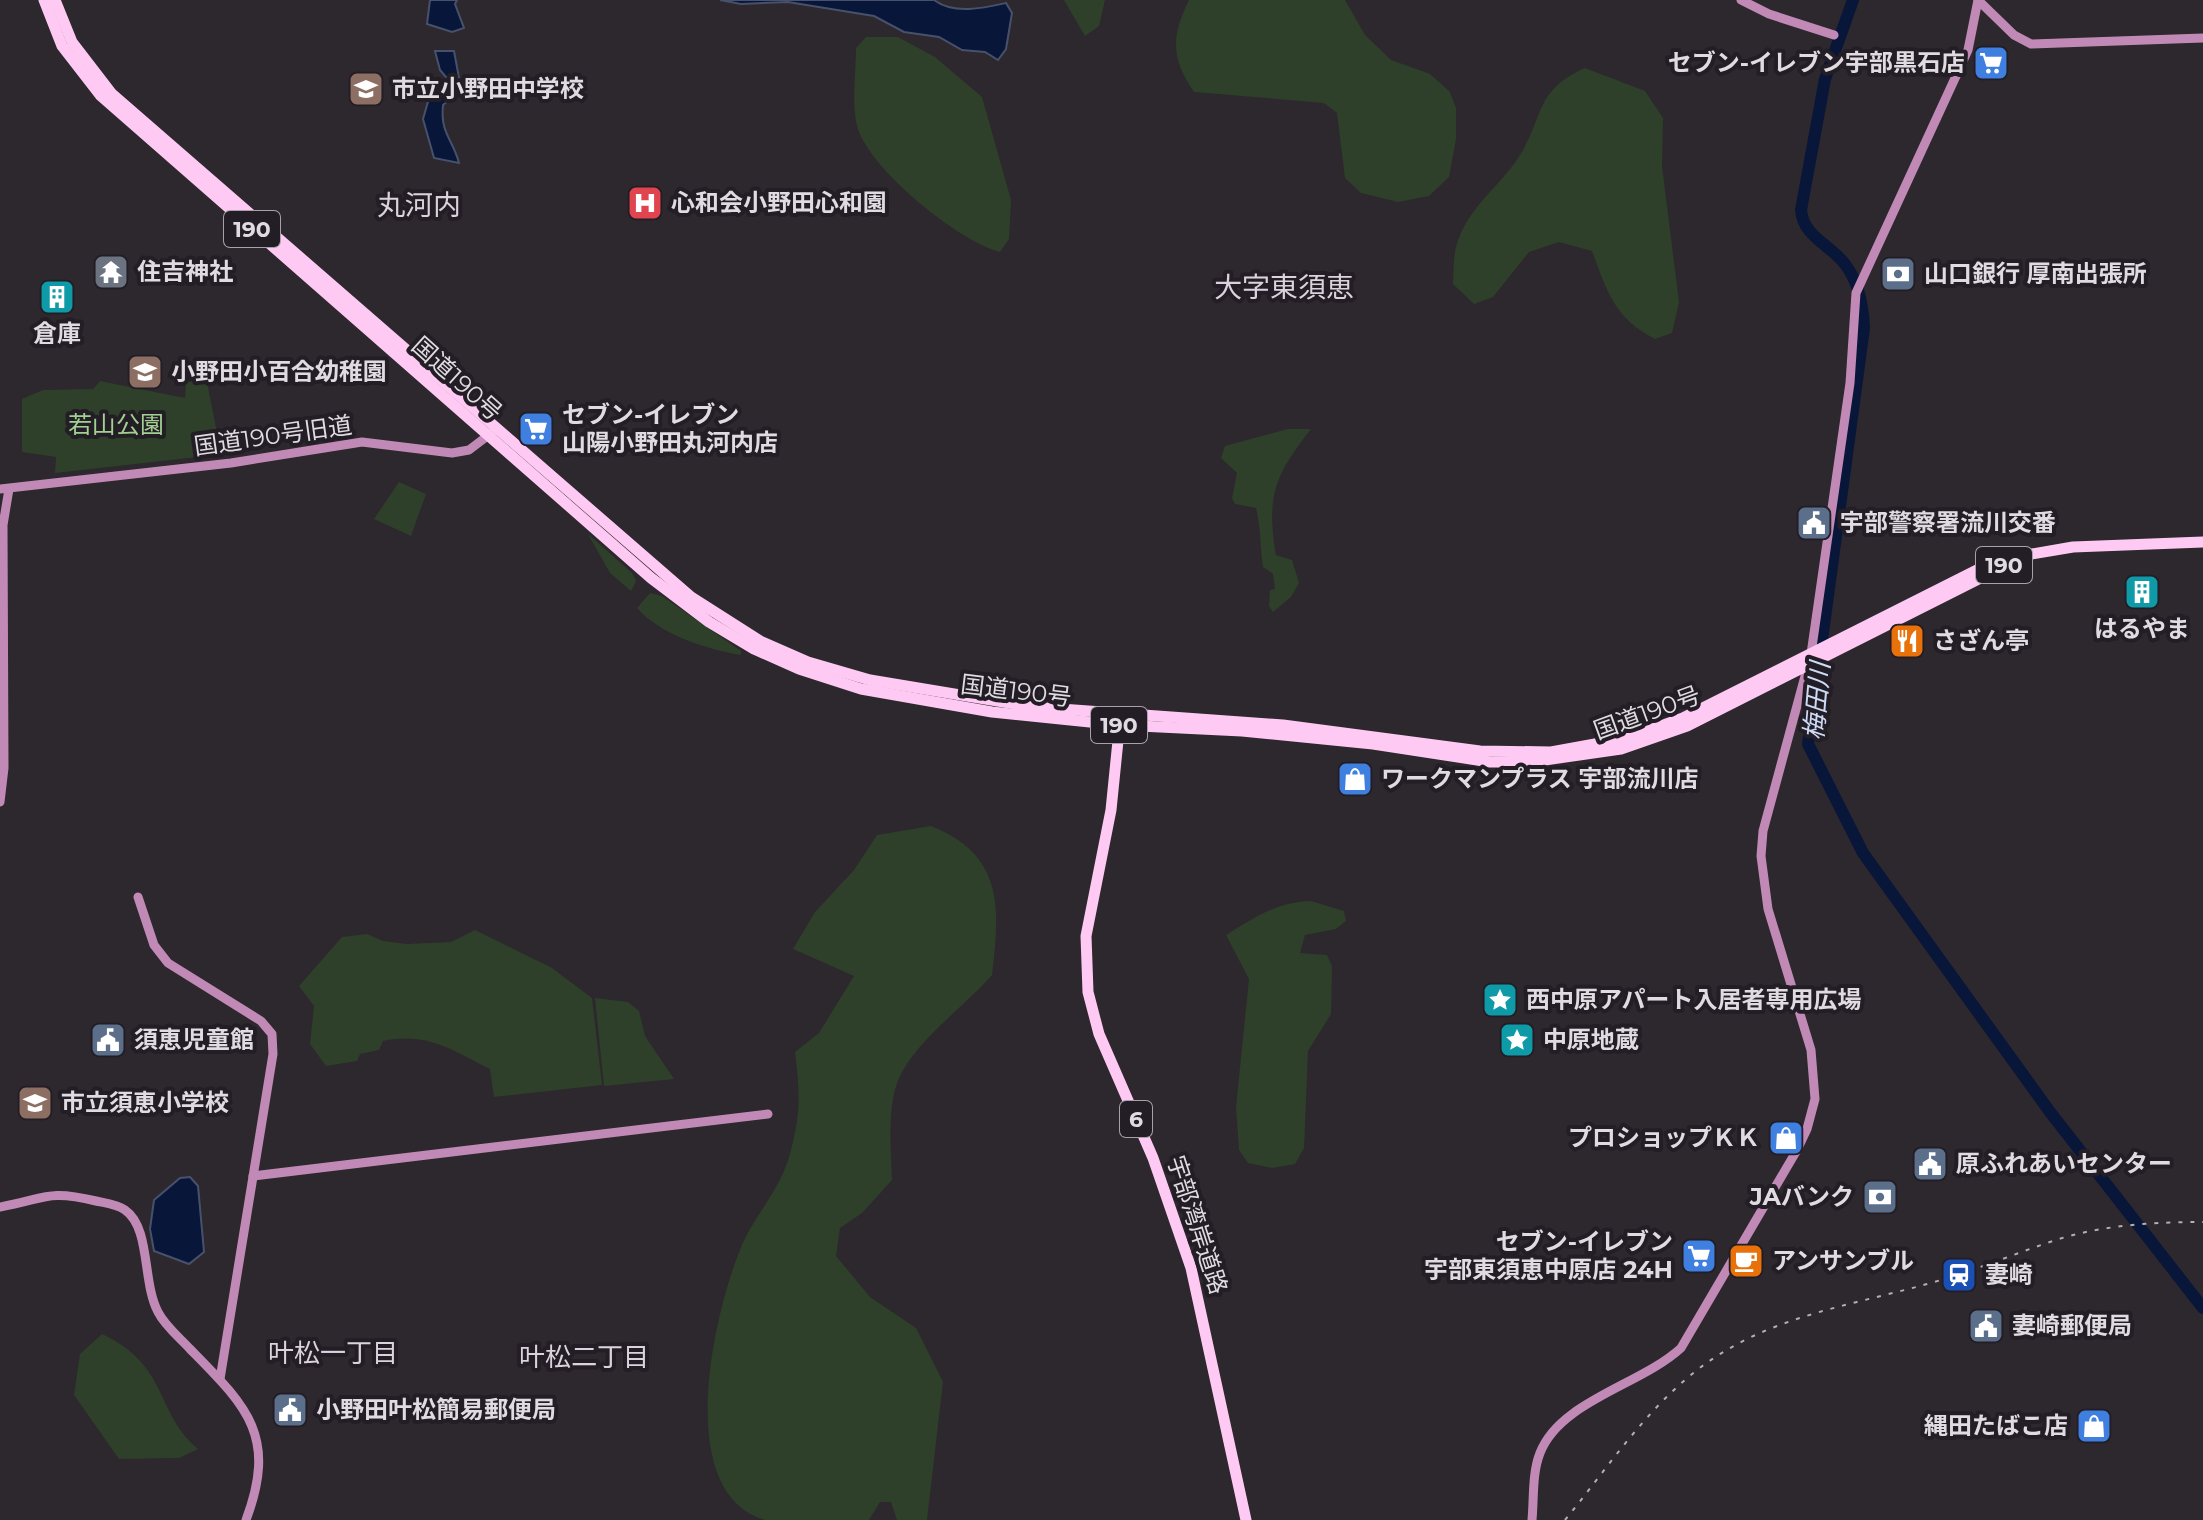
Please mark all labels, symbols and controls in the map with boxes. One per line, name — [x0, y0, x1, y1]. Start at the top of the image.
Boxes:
supermarket icon: セブン-イレブン宇部黒石店 — [1972, 44, 2010, 82]
place label: セブン-イレブン宇部黒石店 — [1668, 48, 1965, 77]
school or university icon: 市立小野田中学校 — [347, 70, 385, 108]
place label: 市立小野田中学校 — [392, 74, 584, 103]
hospital icon: 心和会小野田心和園 — [626, 184, 664, 222]
district label: 丸河内 — [377, 188, 461, 222]
place label: 心和会小野田心和園 — [671, 188, 887, 217]
road number: 190 — [224, 211, 280, 247]
temple icon: 住吉神社 — [92, 253, 130, 291]
bank icon: 山口銀行 厚南出張所 — [1879, 255, 1917, 293]
place label: 住吉神社 — [137, 257, 233, 286]
place label: 山口銀行 厚南出張所 — [1924, 259, 2147, 288]
district label: 大字東須恵 — [1214, 270, 1354, 304]
building icon: 倉庫 — [38, 278, 76, 316]
place label: 倉庫 — [33, 319, 81, 348]
street label: 国道190号 — [406, 331, 508, 427]
school or university icon: 小野田小百合幼稚園 — [126, 353, 164, 391]
place label: 小野田小百合幼稚園 — [171, 357, 387, 386]
place label: セブン-イレブン 山陽小野田丸河内店 — [562, 400, 778, 457]
park label: 若山公園 — [68, 410, 164, 439]
street label: 国道190号旧道 — [192, 410, 354, 461]
supermarket icon: セブン-イレブン 山陽小野田丸河内店 — [517, 410, 555, 448]
public building icon: 宇部警察署流川交番 — [1795, 504, 1833, 542]
place label: 宇部警察署流川交番 — [1840, 508, 2056, 537]
road number: 190 — [1976, 547, 2032, 583]
building icon: はるやま — [2123, 573, 2161, 611]
place label: はるやま — [2094, 614, 2190, 643]
restaurant icon: さざん亭 — [1888, 622, 1926, 660]
place label: さざん亭 — [1933, 626, 2029, 655]
water label: 梅田川 — [1798, 658, 1837, 741]
street label: 国道190号 — [959, 669, 1073, 712]
street label: 国道190号 — [1590, 680, 1704, 745]
road number: 190 — [1091, 707, 1147, 743]
shop icon: ワークマンプラス 宇部流川店 — [1336, 760, 1374, 798]
place label: ワークマンプラス 宇部流川店 — [1381, 764, 1699, 793]
place icon: 西中原アパート入居者専用広場 — [1481, 981, 1519, 1019]
place label: 西中原アパート入居者専用広場 — [1526, 985, 1862, 1014]
public building icon: 須恵児童館 — [89, 1021, 127, 1059]
place icon: 中原地蔵 — [1498, 1021, 1536, 1059]
place label: 須恵児童館 — [134, 1025, 254, 1054]
place label: 中原地蔵 — [1543, 1025, 1639, 1054]
school or university icon: 市立須恵小学校 — [16, 1084, 54, 1122]
place label: 市立須恵小学校 — [61, 1088, 229, 1117]
road number: 6 — [1120, 1101, 1152, 1137]
shop icon: プロショップＫＫ — [1767, 1119, 1805, 1157]
place label: プロショップＫＫ — [1568, 1123, 1760, 1152]
public building icon: 原ふれあいセンター — [1911, 1145, 1949, 1183]
place label: 原ふれあいセンター — [1956, 1149, 2172, 1178]
street label: 宇部湾岸道路 — [1161, 1152, 1234, 1298]
bank icon: JAバンク — [1861, 1178, 1899, 1216]
place label: JAバンク — [1749, 1182, 1854, 1211]
place label: セブン-イレブン 宇部東須恵中原店 24H — [1424, 1227, 1673, 1284]
supermarket icon: セブン-イレブン 宇部東須恵中原店 24H — [1680, 1237, 1718, 1275]
cafe icon: アンサンブル — [1727, 1242, 1765, 1280]
place label: アンサンブル — [1772, 1246, 1914, 1275]
station icon: 妻崎 — [1940, 1256, 1978, 1294]
place label: 妻崎 — [1985, 1260, 2033, 1289]
public building icon: 妻崎郵便局 — [1967, 1307, 2005, 1345]
place label: 妻崎郵便局 — [2012, 1311, 2132, 1340]
district label: 叶松一丁目 — [268, 1337, 398, 1369]
district label: 叶松二丁目 — [519, 1341, 649, 1373]
public building icon: 小野田叶松簡易郵便局 — [271, 1391, 309, 1429]
place label: 小野田叶松簡易郵便局 — [316, 1395, 556, 1424]
shop icon: 縄田たばこ店 — [2075, 1407, 2113, 1445]
place label: 縄田たばこ店 — [1924, 1411, 2068, 1440]

